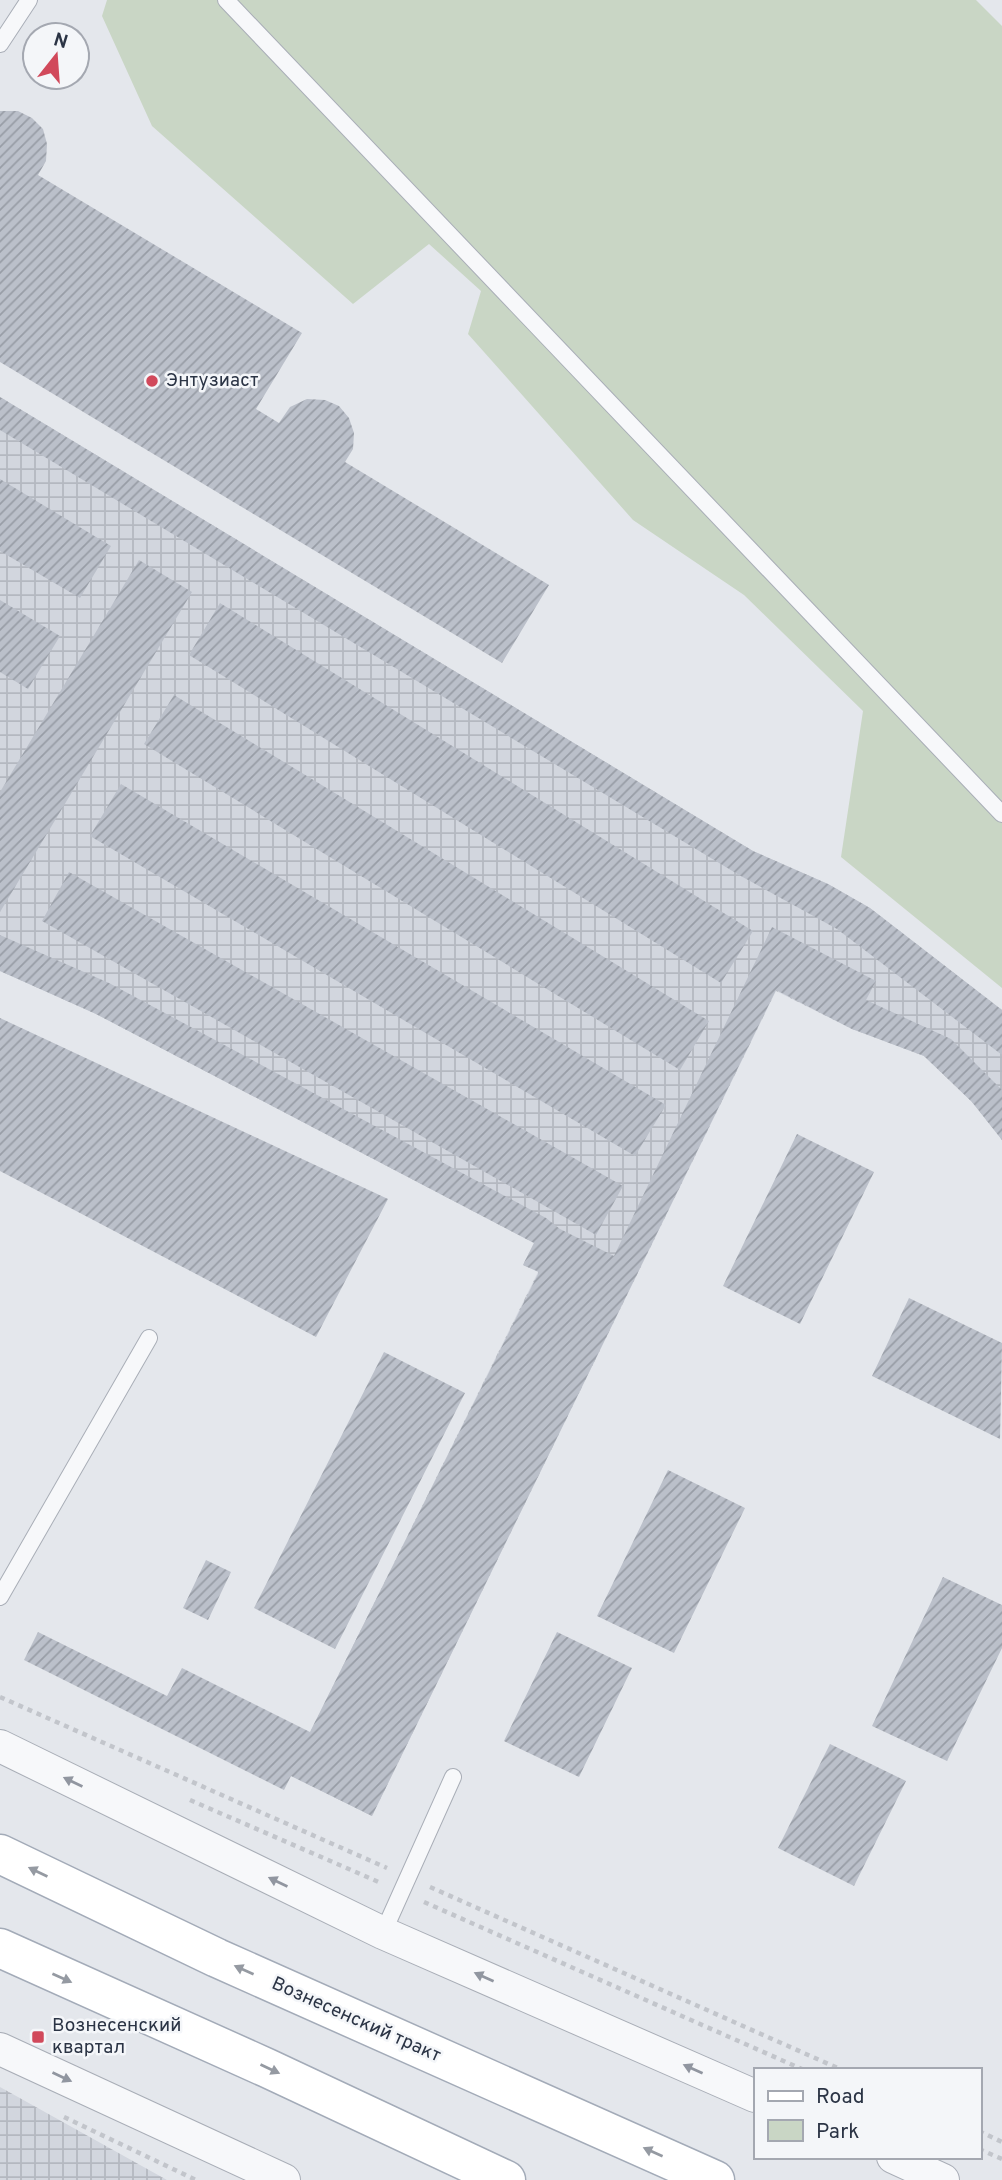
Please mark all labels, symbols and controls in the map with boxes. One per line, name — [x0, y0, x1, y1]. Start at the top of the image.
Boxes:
north arrow — [21, 21, 91, 91]
text: N — [50, 28, 70, 55]
place label: Энтузиаст — [166, 369, 259, 393]
marker: Энтузиаст — [144, 373, 160, 389]
one-way arrow — [63, 1777, 84, 1788]
one-way arrow — [28, 1867, 48, 1878]
one-way arrow — [268, 1876, 288, 1887]
one-way arrow — [233, 1964, 254, 1975]
one-way arrow — [474, 1971, 495, 1982]
street label: Вознесенский тракт — [268, 1972, 445, 2068]
one-way arrow — [51, 1973, 72, 1984]
place label: Вознесенский квартал — [52, 2014, 181, 2060]
marker: Вознесенский квартал — [30, 2029, 46, 2045]
one-way arrow — [260, 2063, 280, 2075]
one-way arrow — [683, 2063, 703, 2075]
legend — [754, 2068, 981, 2159]
one-way arrow — [52, 2071, 72, 2083]
text: Road — [816, 2084, 865, 2111]
text: Park — [816, 2119, 859, 2146]
one-way arrow — [643, 2146, 663, 2158]

